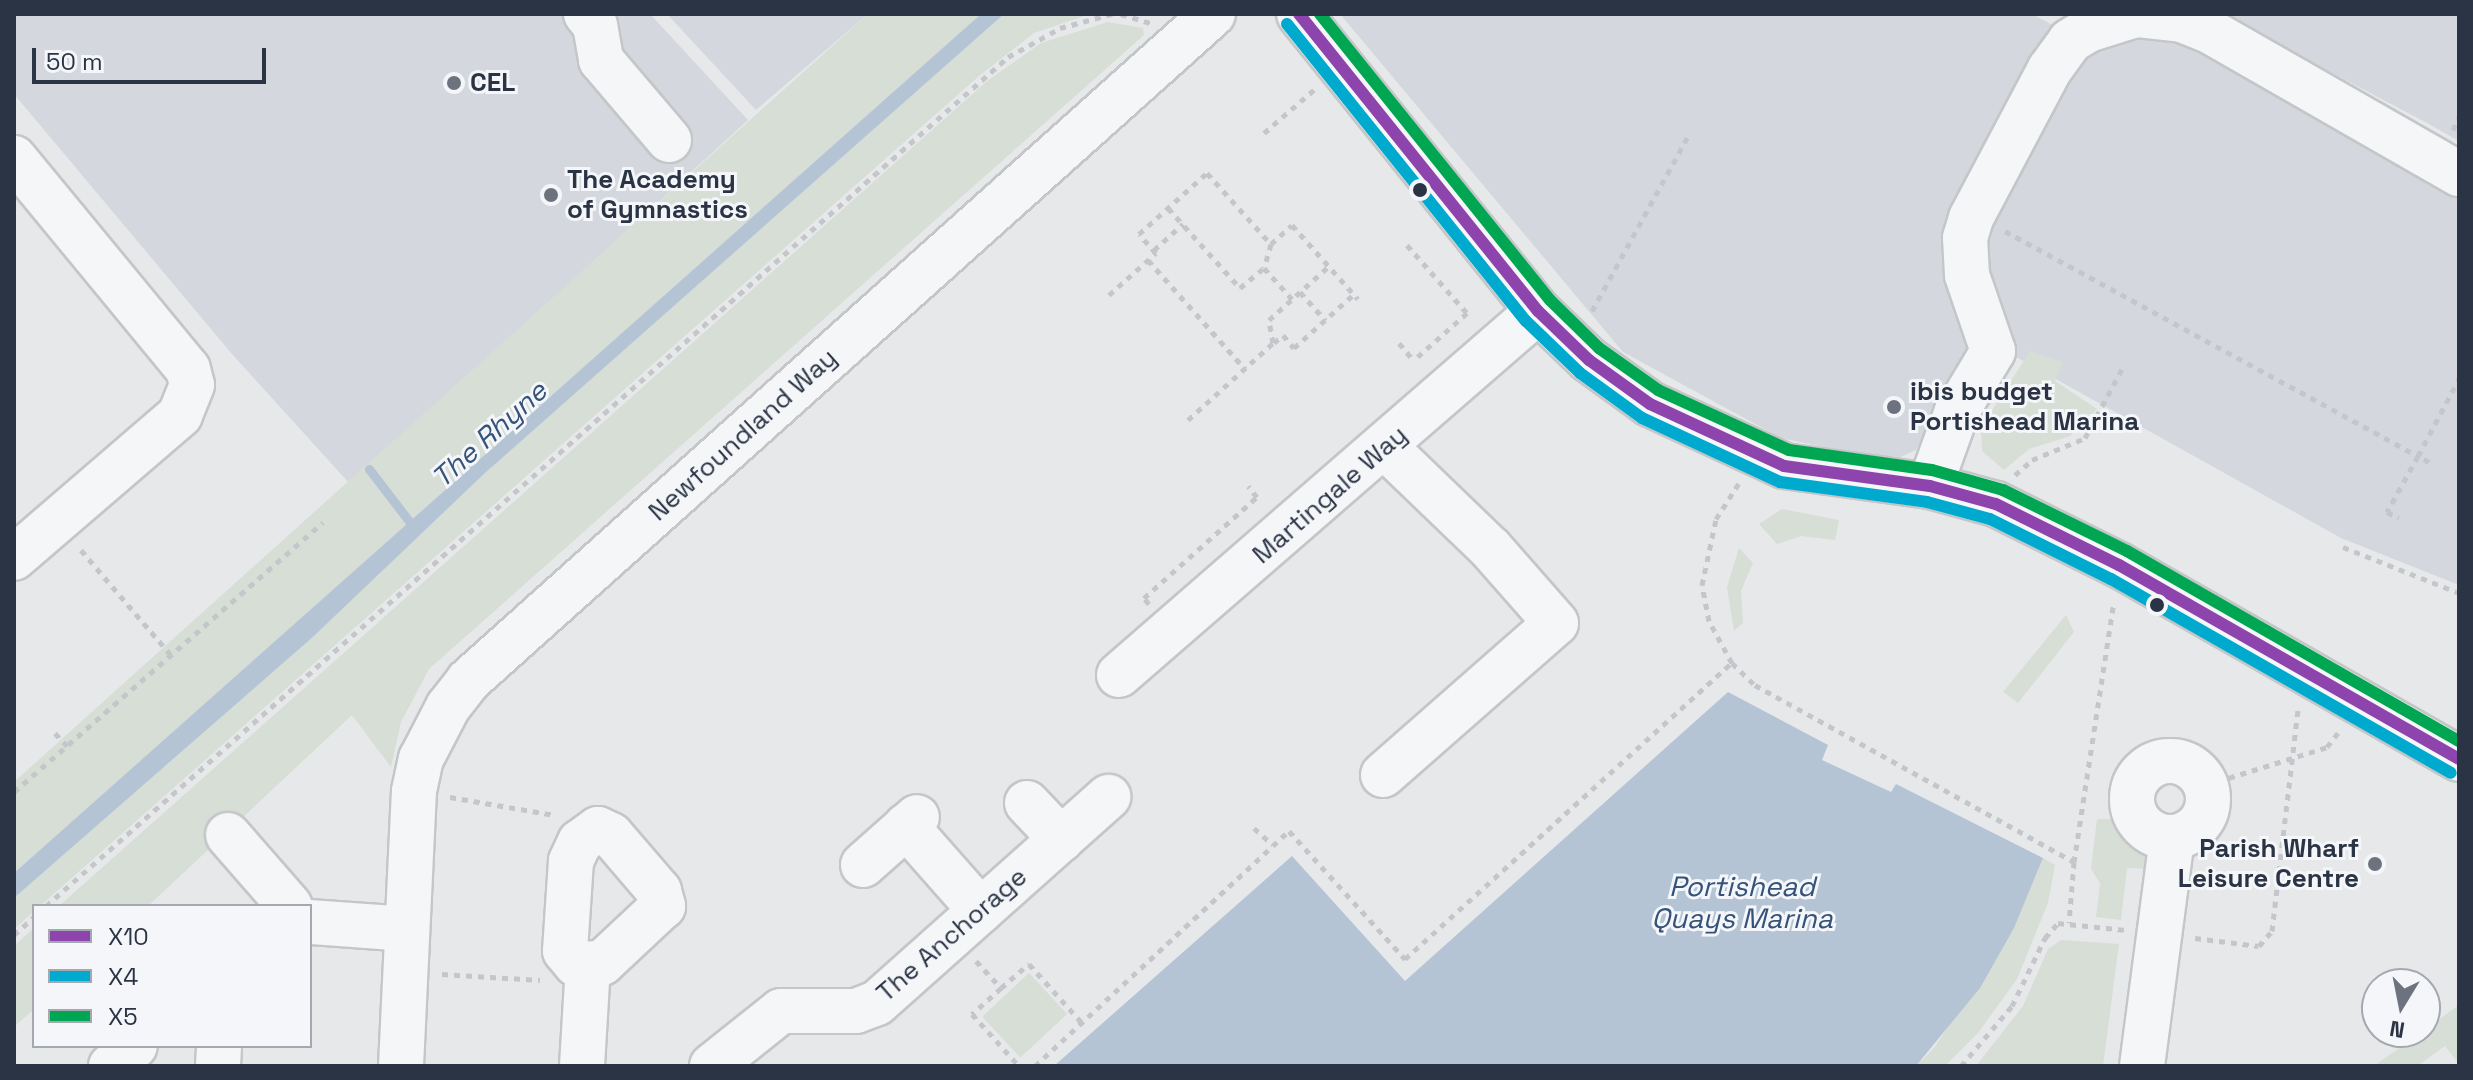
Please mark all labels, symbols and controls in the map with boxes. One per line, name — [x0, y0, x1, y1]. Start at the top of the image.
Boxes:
scale bar — [36, 32, 270, 82]
text: 50 m — [46, 46, 103, 77]
place label: CEL — [470, 67, 515, 99]
marker: CEL — [445, 74, 463, 92]
place label: The Academy of Gymnastics — [567, 164, 748, 226]
unlabelled marker — [1412, 182, 1428, 198]
marker: The Academy of Gymnastics — [542, 186, 560, 204]
street label: Newfoundland Way — [642, 342, 844, 528]
water label: The Rhyne — [425, 374, 553, 494]
place label: ibis budget Portishead Marina — [1910, 376, 2139, 438]
marker: ibis budget Portishead Marina — [1885, 398, 1903, 416]
street label: Martingale Way — [1246, 419, 1414, 571]
unlabelled marker — [2149, 597, 2165, 613]
place label: Parish Wharf Leisure Centre — [2178, 833, 2359, 894]
marker: Parish Wharf Leisure Centre — [2366, 855, 2384, 873]
street label: The Anchorage — [870, 861, 1034, 1009]
water label: Portishead Quays Marina — [1651, 869, 1833, 935]
legend — [32, 904, 312, 1048]
text: X10 — [108, 921, 149, 952]
text: X4 — [108, 961, 138, 992]
north arrow — [2361, 968, 2441, 1048]
text: X5 — [108, 1001, 138, 1032]
text: N — [2387, 1015, 2407, 1045]

